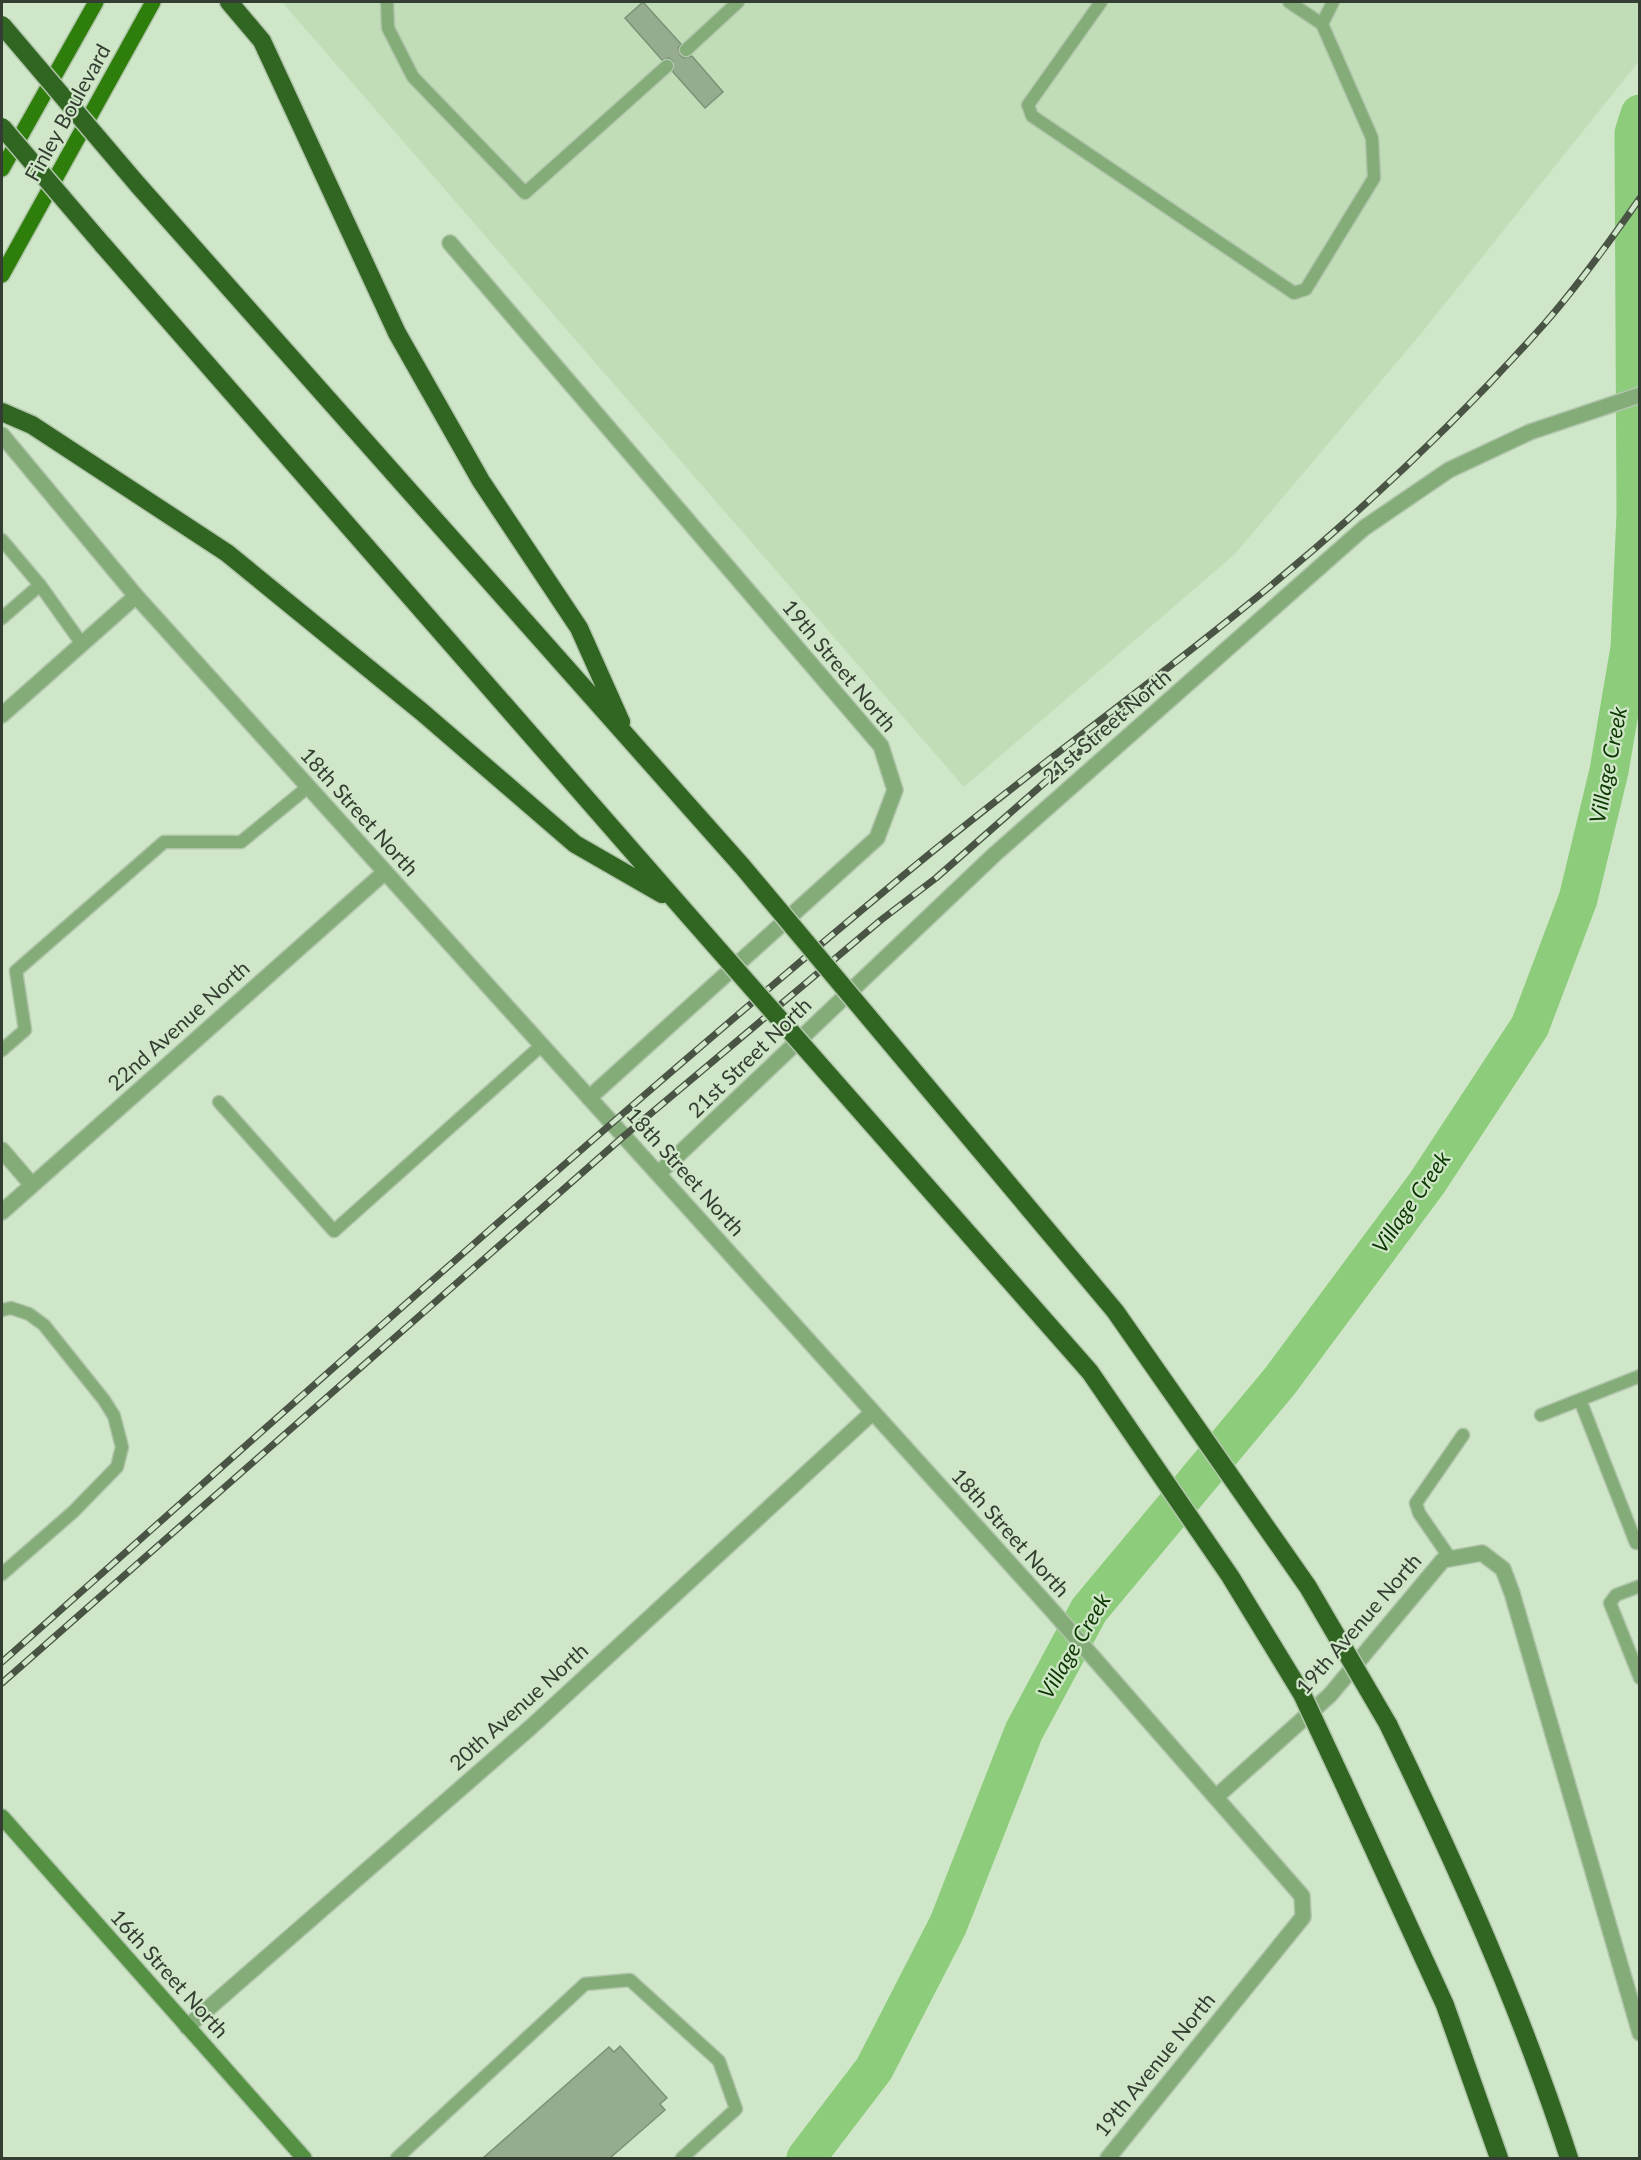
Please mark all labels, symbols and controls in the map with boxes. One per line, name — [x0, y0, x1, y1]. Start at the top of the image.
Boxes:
street label: Finley Boulevard — [19, 39, 115, 185]
street label: 19th Street North — [778, 594, 902, 736]
street label: 21st Street North — [1037, 663, 1175, 788]
water label: Village Creek — [1583, 704, 1632, 826]
street label: 18th Street North — [296, 742, 424, 880]
street label: 22nd Avenue North — [102, 955, 254, 1095]
street label: 21st Street North — [682, 992, 816, 1122]
street label: 18th Street North — [622, 1102, 750, 1240]
water label: Village Creek — [1366, 1145, 1456, 1258]
street label: 18th Street North — [947, 1463, 1075, 1601]
street label: 19th Avenue North — [1290, 1548, 1426, 1698]
water label: Village Creek — [1032, 1588, 1116, 1703]
street label: 20th Avenue North — [444, 1637, 592, 1775]
street label: 16th Street North — [106, 1904, 234, 2042]
street label: 19th Avenue North — [1088, 1987, 1219, 2141]

